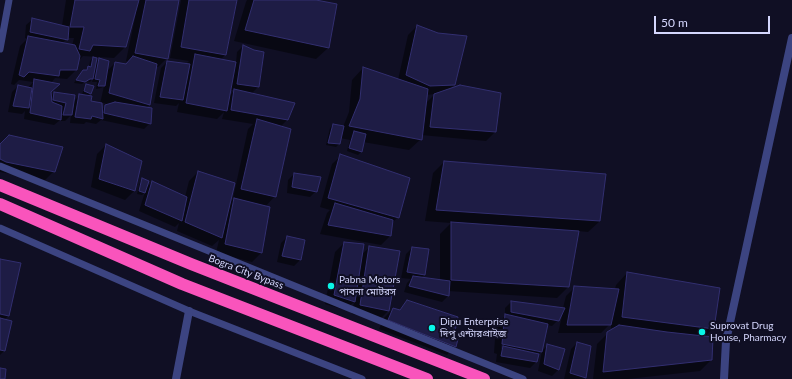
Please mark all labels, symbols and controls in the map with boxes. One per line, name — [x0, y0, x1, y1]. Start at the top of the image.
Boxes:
scale bar — [656, 8, 772, 34]
text: 50 m — [661, 15, 688, 30]
street label: Bogra City Bypass — [207, 252, 285, 292]
place label: Pabna Motors পাবনা মোটরস — [339, 274, 400, 298]
marker: Pabna Motors পাবনা মোটরস — [326, 281, 336, 291]
place label: Dipu Enterprise দিপু এন্টারপ্রাইজ — [440, 316, 509, 340]
place label: Suprovat Drug House, Pharmacy — [710, 320, 786, 344]
marker: Dipu Enterprise দিপু এন্টারপ্রাইজ — [427, 323, 437, 333]
marker: Suprovat Drug House, Pharmacy — [697, 327, 707, 337]

